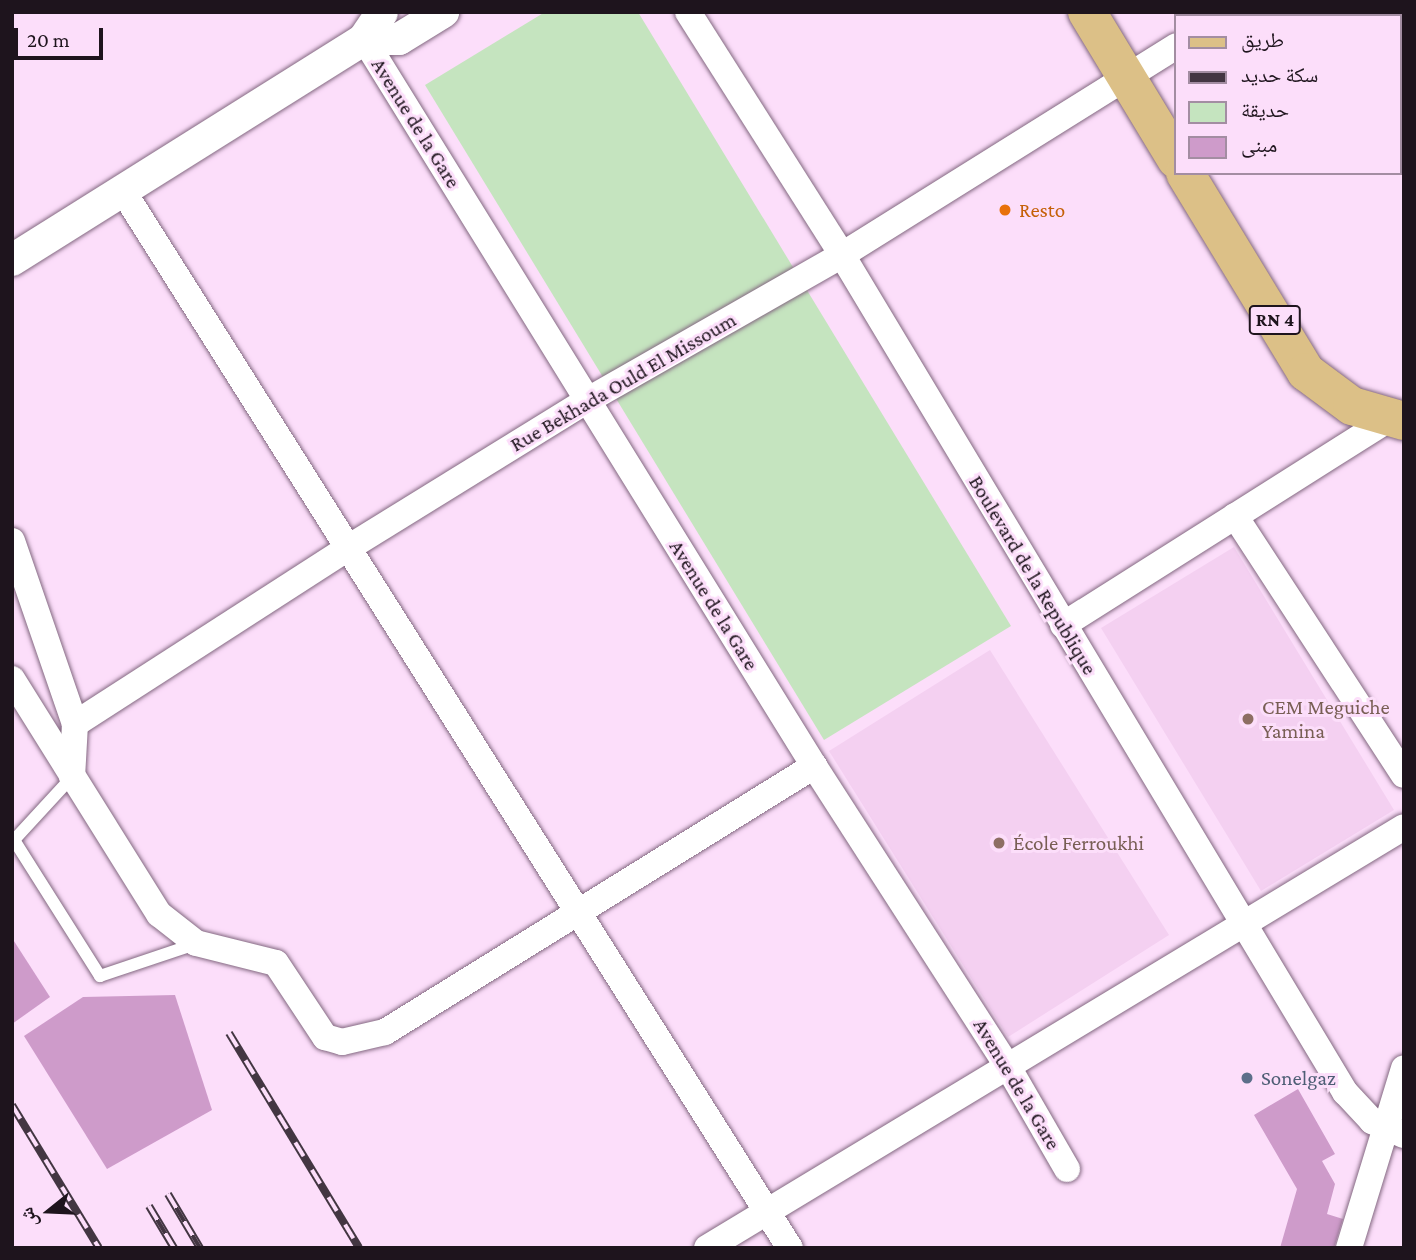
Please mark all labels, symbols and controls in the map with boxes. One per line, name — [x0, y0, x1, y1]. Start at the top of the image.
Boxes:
scale bar — [18, 14, 107, 58]
legend — [1174, 14, 1402, 175]
text: 20 m — [27, 28, 70, 52]
text: طريق — [1241, 28, 1284, 52]
street label: Avenue de la Gare — [366, 53, 466, 193]
text: سكة حديد — [1241, 63, 1318, 87]
text: حديقة — [1241, 98, 1289, 122]
text: مبنى — [1241, 133, 1277, 157]
place label: Resto — [1019, 197, 1065, 223]
marker: Resto — [997, 202, 1013, 218]
road number: RN 4 — [1249, 304, 1301, 336]
street label: Rue Bekhada Ould El Missoum — [506, 307, 740, 457]
street label: Boulevard de la Republique — [963, 471, 1103, 679]
street label: Avenue de la Gare — [664, 535, 764, 675]
place label: CEM Meguiche Yamina — [1262, 694, 1390, 744]
marker: CEM Meguiche Yamina — [1240, 711, 1256, 727]
place label: École Ferroukhi — [1013, 830, 1144, 856]
marker: École Ferroukhi — [991, 835, 1007, 851]
street label: Avenue de la Gare — [968, 1014, 1066, 1154]
place label: Sonelgaz — [1261, 1065, 1336, 1091]
marker: Sonelgaz — [1239, 1070, 1255, 1086]
north arrow — [14, 1176, 84, 1246]
text: ش — [15, 1205, 42, 1230]

